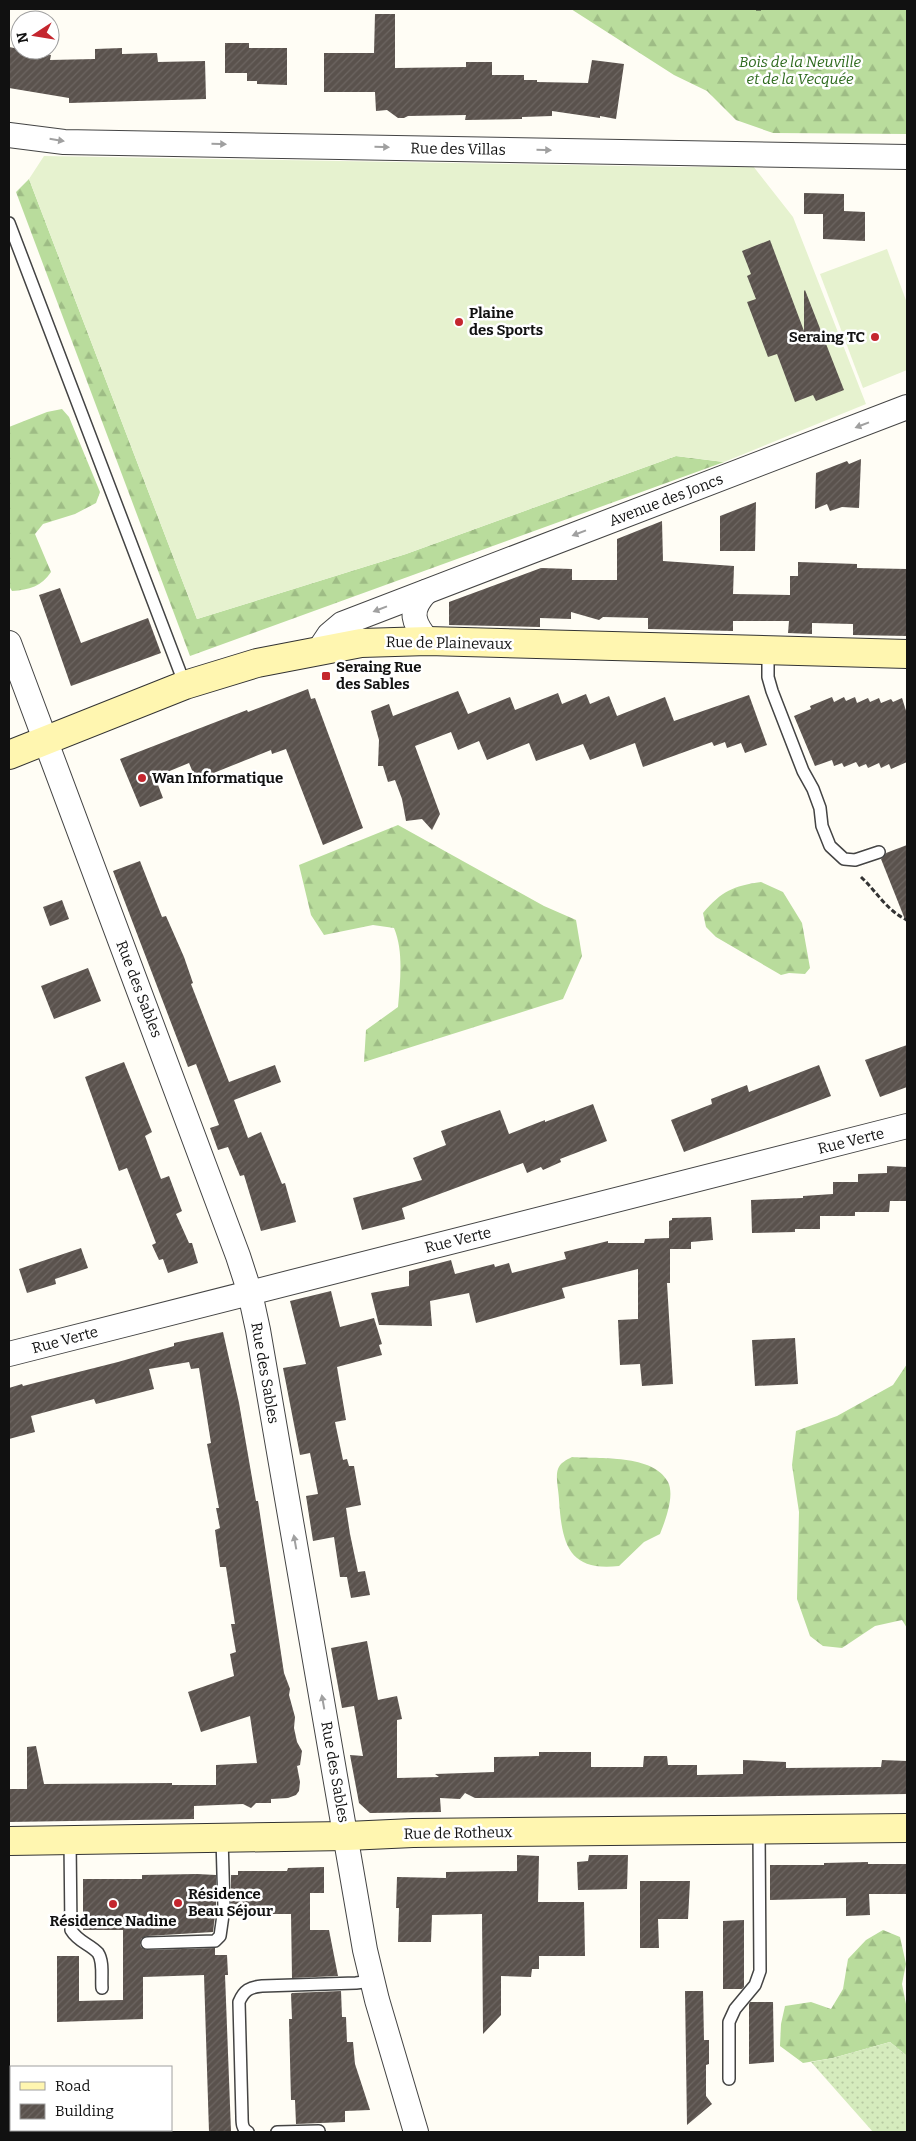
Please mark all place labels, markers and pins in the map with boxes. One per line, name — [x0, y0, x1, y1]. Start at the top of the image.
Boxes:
place label: Plaine des Sports — [469, 304, 543, 339]
marker: Plaine des Sports — [453, 316, 465, 328]
place label: Seraing TC — [789, 328, 865, 346]
marker: Seraing TC — [869, 331, 881, 343]
place label: Seraing Rue des Sables — [336, 658, 421, 693]
marker: Seraing Rue des Sables — [320, 670, 332, 682]
place label: Wan Informatique — [152, 769, 283, 787]
marker: Wan Informatique — [136, 772, 148, 784]
place label: Résidence Beau Séjour — [188, 1885, 273, 1920]
marker: Résidence Beau Séjour — [172, 1897, 184, 1909]
marker: Résidence Nadine — [107, 1898, 119, 1910]
place label: Résidence Nadine — [49, 1912, 177, 1930]

